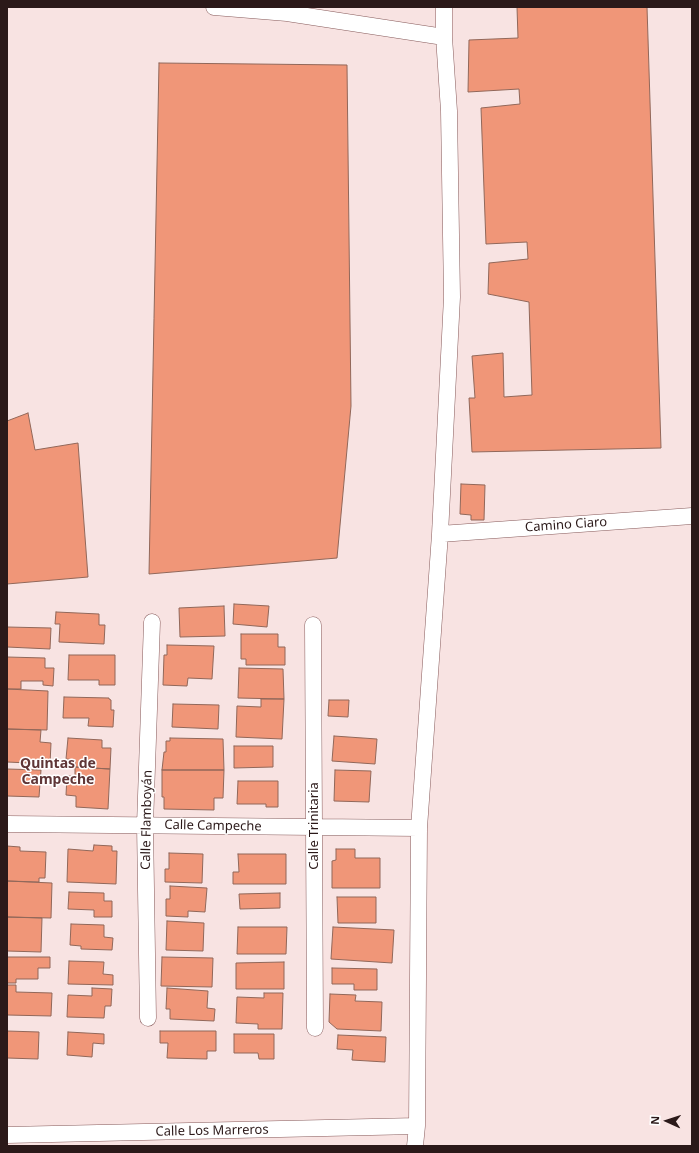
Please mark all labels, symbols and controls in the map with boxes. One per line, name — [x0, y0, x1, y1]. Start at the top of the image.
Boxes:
street label: Camino Ciaro — [524, 514, 608, 536]
district label: Quintas de Campeche — [20, 756, 96, 788]
street label: Calle Flamboyán — [138, 770, 156, 870]
street label: Calle Trinitaria — [306, 782, 322, 870]
street label: Calle Campeche — [164, 817, 262, 835]
north arrow — [647, 1101, 687, 1141]
text: N — [647, 1115, 662, 1125]
street label: Calle Los Marreros — [155, 1122, 269, 1140]

